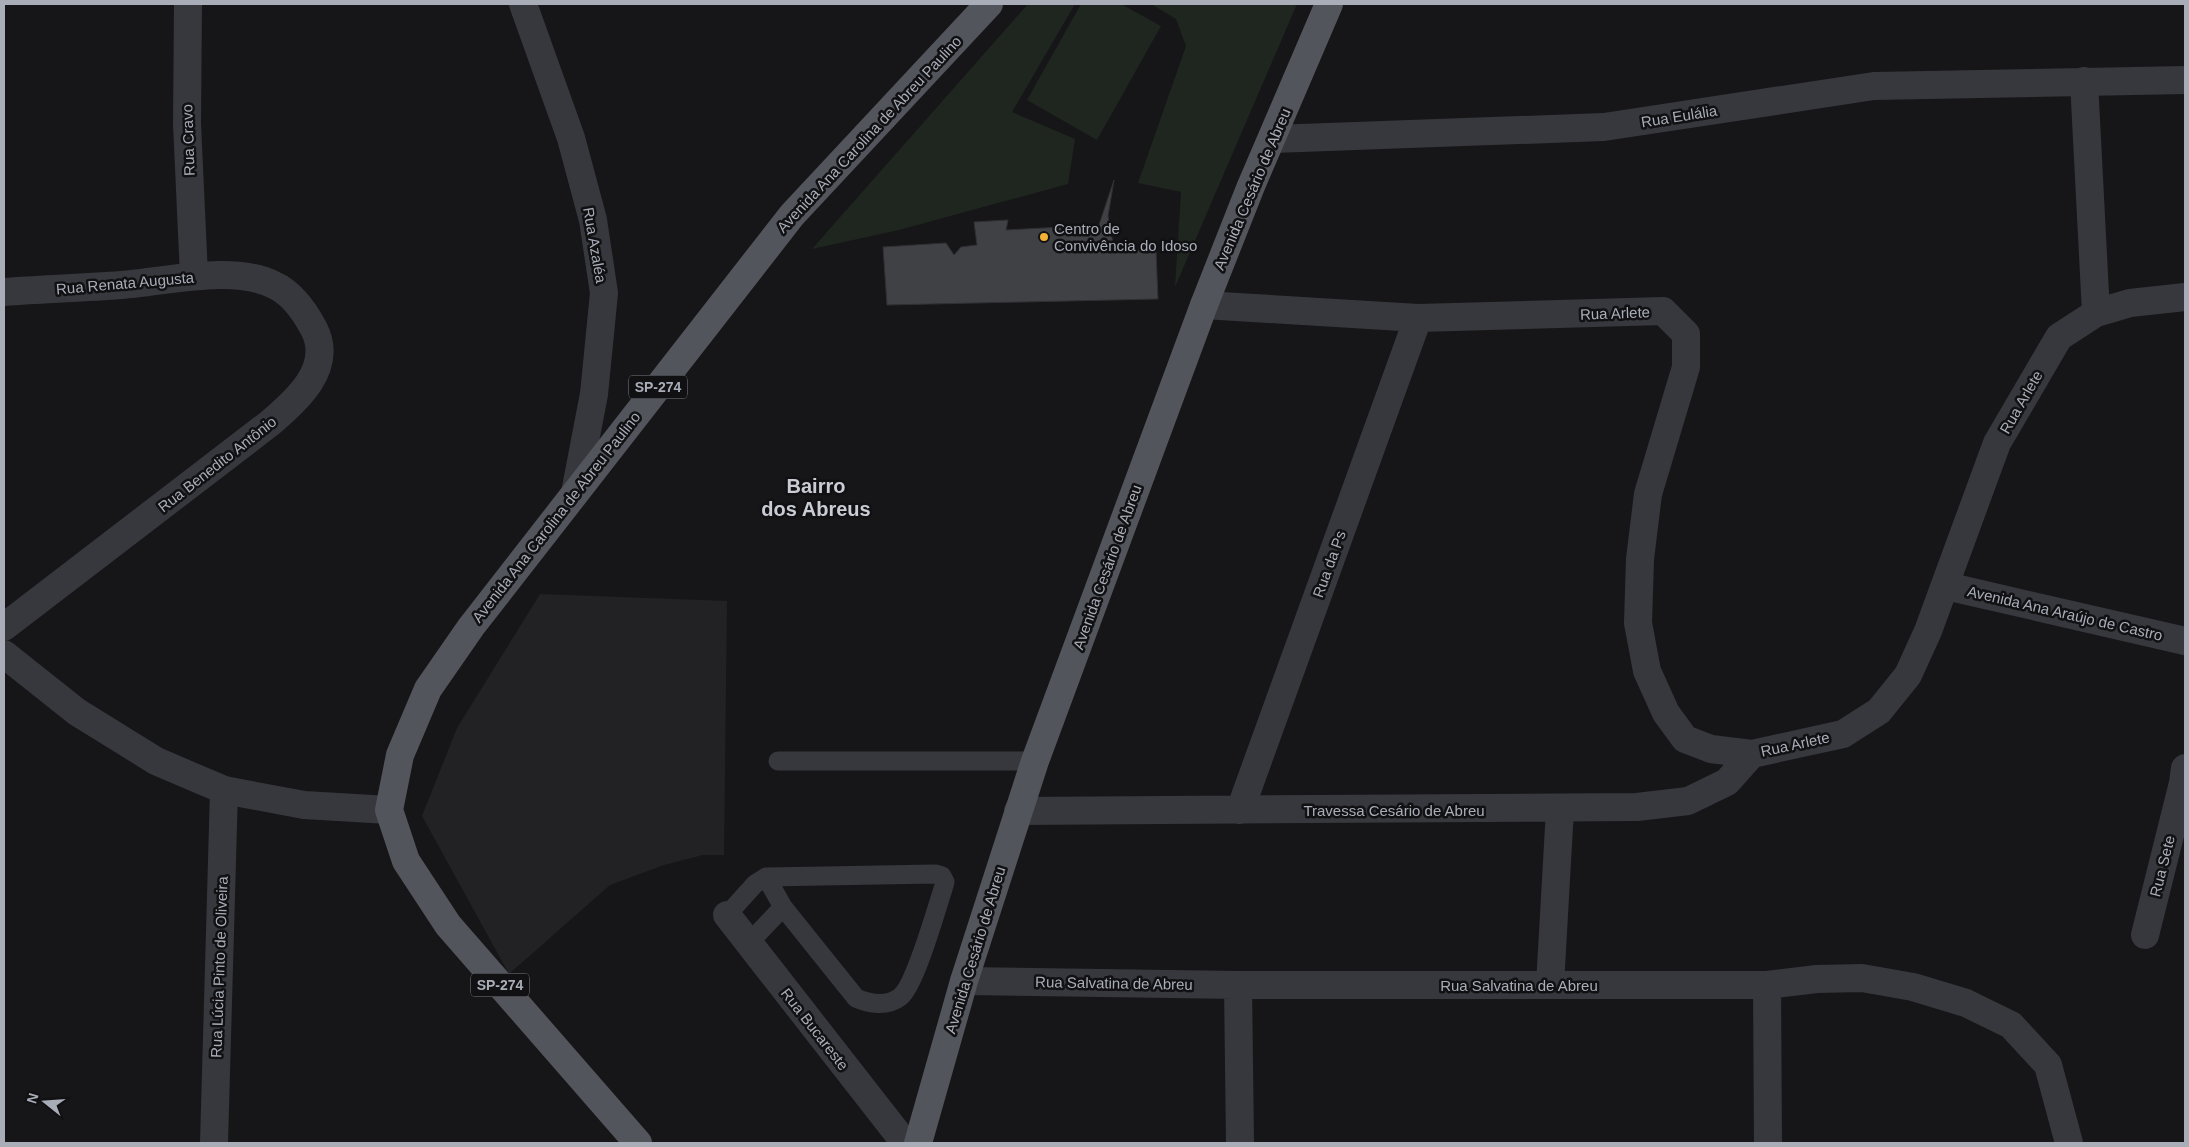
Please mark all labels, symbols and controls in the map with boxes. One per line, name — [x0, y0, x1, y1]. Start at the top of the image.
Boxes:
street label: Avenida Ana Carolina de Abreu Paulino — [773, 32, 965, 236]
street label: Rua Eulália — [1640, 102, 1719, 130]
street label: Rua Cravo — [178, 104, 198, 176]
street label: Avenida Cesário de Abreu — [1210, 106, 1294, 272]
street label: Rua Azaléa — [580, 206, 610, 285]
place label: Centro de Convivência do Idoso — [1054, 220, 1197, 254]
marker: Centro de Convivência do Idoso — [1038, 231, 1050, 243]
street label: Rua Renata Augusta — [55, 268, 195, 298]
street label: Rua Arlete — [1580, 303, 1650, 323]
street label: Rua Arlete — [1996, 367, 2046, 437]
road number: SP-274 — [629, 376, 687, 398]
street label: Avenida Ana Carolina de Abreu Paulino — [469, 408, 643, 626]
street label: Rua Benedito Antônio — [155, 413, 279, 515]
district label: Bairro dos Abreus — [761, 475, 871, 520]
street label: Avenida Cesário de Abreu — [1069, 482, 1145, 652]
street label: Rua da Ps — [1309, 528, 1349, 600]
street label: Avenida Ana Araújo de Castro — [1966, 582, 2164, 644]
street label: Rua Arlete — [1759, 728, 1831, 760]
street label: Travessa Cesário de Abreu — [1303, 802, 1485, 819]
street label: Rua Sete — [2146, 834, 2178, 898]
street label: Avenida Cesário de Abreu — [941, 864, 1009, 1036]
street label: Rua Lúcia Pinto de Oliveira — [207, 875, 231, 1058]
street label: Rua Salvatina de Abreu — [1035, 973, 1193, 993]
road number: SP-274 — [471, 974, 529, 996]
street label: Rua Salvatina de Abreu — [1440, 977, 1598, 994]
street label: Rua Bucareste — [778, 985, 852, 1073]
north arrow — [20, 1077, 70, 1127]
text: N — [23, 1091, 42, 1105]

